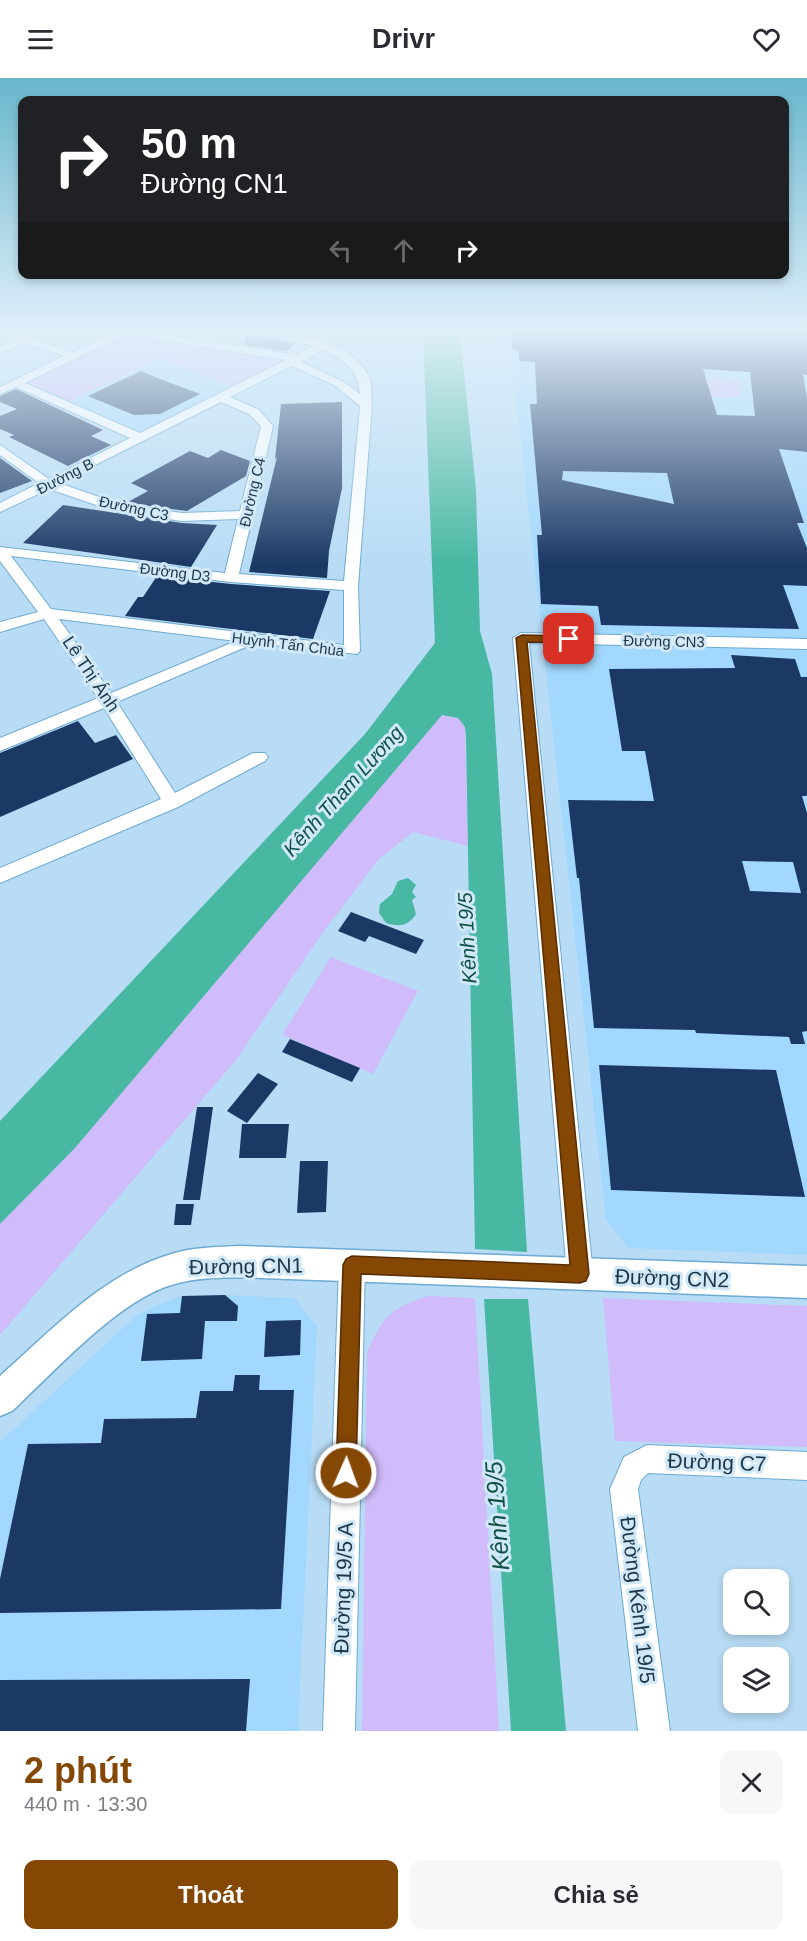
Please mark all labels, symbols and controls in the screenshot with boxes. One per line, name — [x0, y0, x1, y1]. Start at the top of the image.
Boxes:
icon: menu — [24, 23, 57, 56]
icon: heart — [750, 23, 783, 56]
text: Drivr — [372, 24, 435, 54]
icon: right — [42, 120, 120, 198]
text: 50 m — [141, 120, 237, 167]
text: Đường CN1 — [141, 169, 288, 199]
icon: left — [324, 234, 357, 267]
icon: ahead — [387, 234, 420, 267]
icon: right — [450, 234, 483, 267]
street label: Đường B — [34, 454, 96, 498]
street label: Đường C4 — [236, 456, 268, 528]
street label: Đường C3 — [98, 492, 170, 524]
street label: Đường D3 — [139, 559, 211, 585]
pin — [543, 613, 594, 664]
icon: arrive — [552, 622, 585, 655]
street label: Huỳnh Tấn Chùa — [231, 629, 346, 659]
street label: Lê Thị Ánh — [58, 632, 124, 716]
street label: Đường CN3 — [623, 632, 705, 650]
water label: Kênh Tham Lương — [279, 722, 407, 860]
water label: Kênh 19/5 — [454, 891, 480, 984]
street label: Đường CN1 — [189, 1254, 303, 1278]
street label: Đường CN2 — [615, 1265, 729, 1291]
position arrow — [314, 1441, 378, 1505]
street label: Đường C7 — [667, 1449, 767, 1475]
water label: Kênh 19/5 — [480, 1460, 514, 1572]
street label: Đường Kênh 19/5 — [616, 1515, 660, 1685]
street label: Đường 19/5 A — [329, 1522, 357, 1654]
map controls — [723, 1569, 789, 1713]
button: search — [723, 1569, 789, 1635]
button: layers — [723, 1647, 789, 1713]
text: 2 phút — [24, 1750, 132, 1791]
button: close — [720, 1751, 783, 1814]
text: 440 m · 13:30 — [24, 1793, 147, 1815]
button: Thoát — [24, 1860, 398, 1929]
button: Chia sẻ — [410, 1860, 783, 1929]

